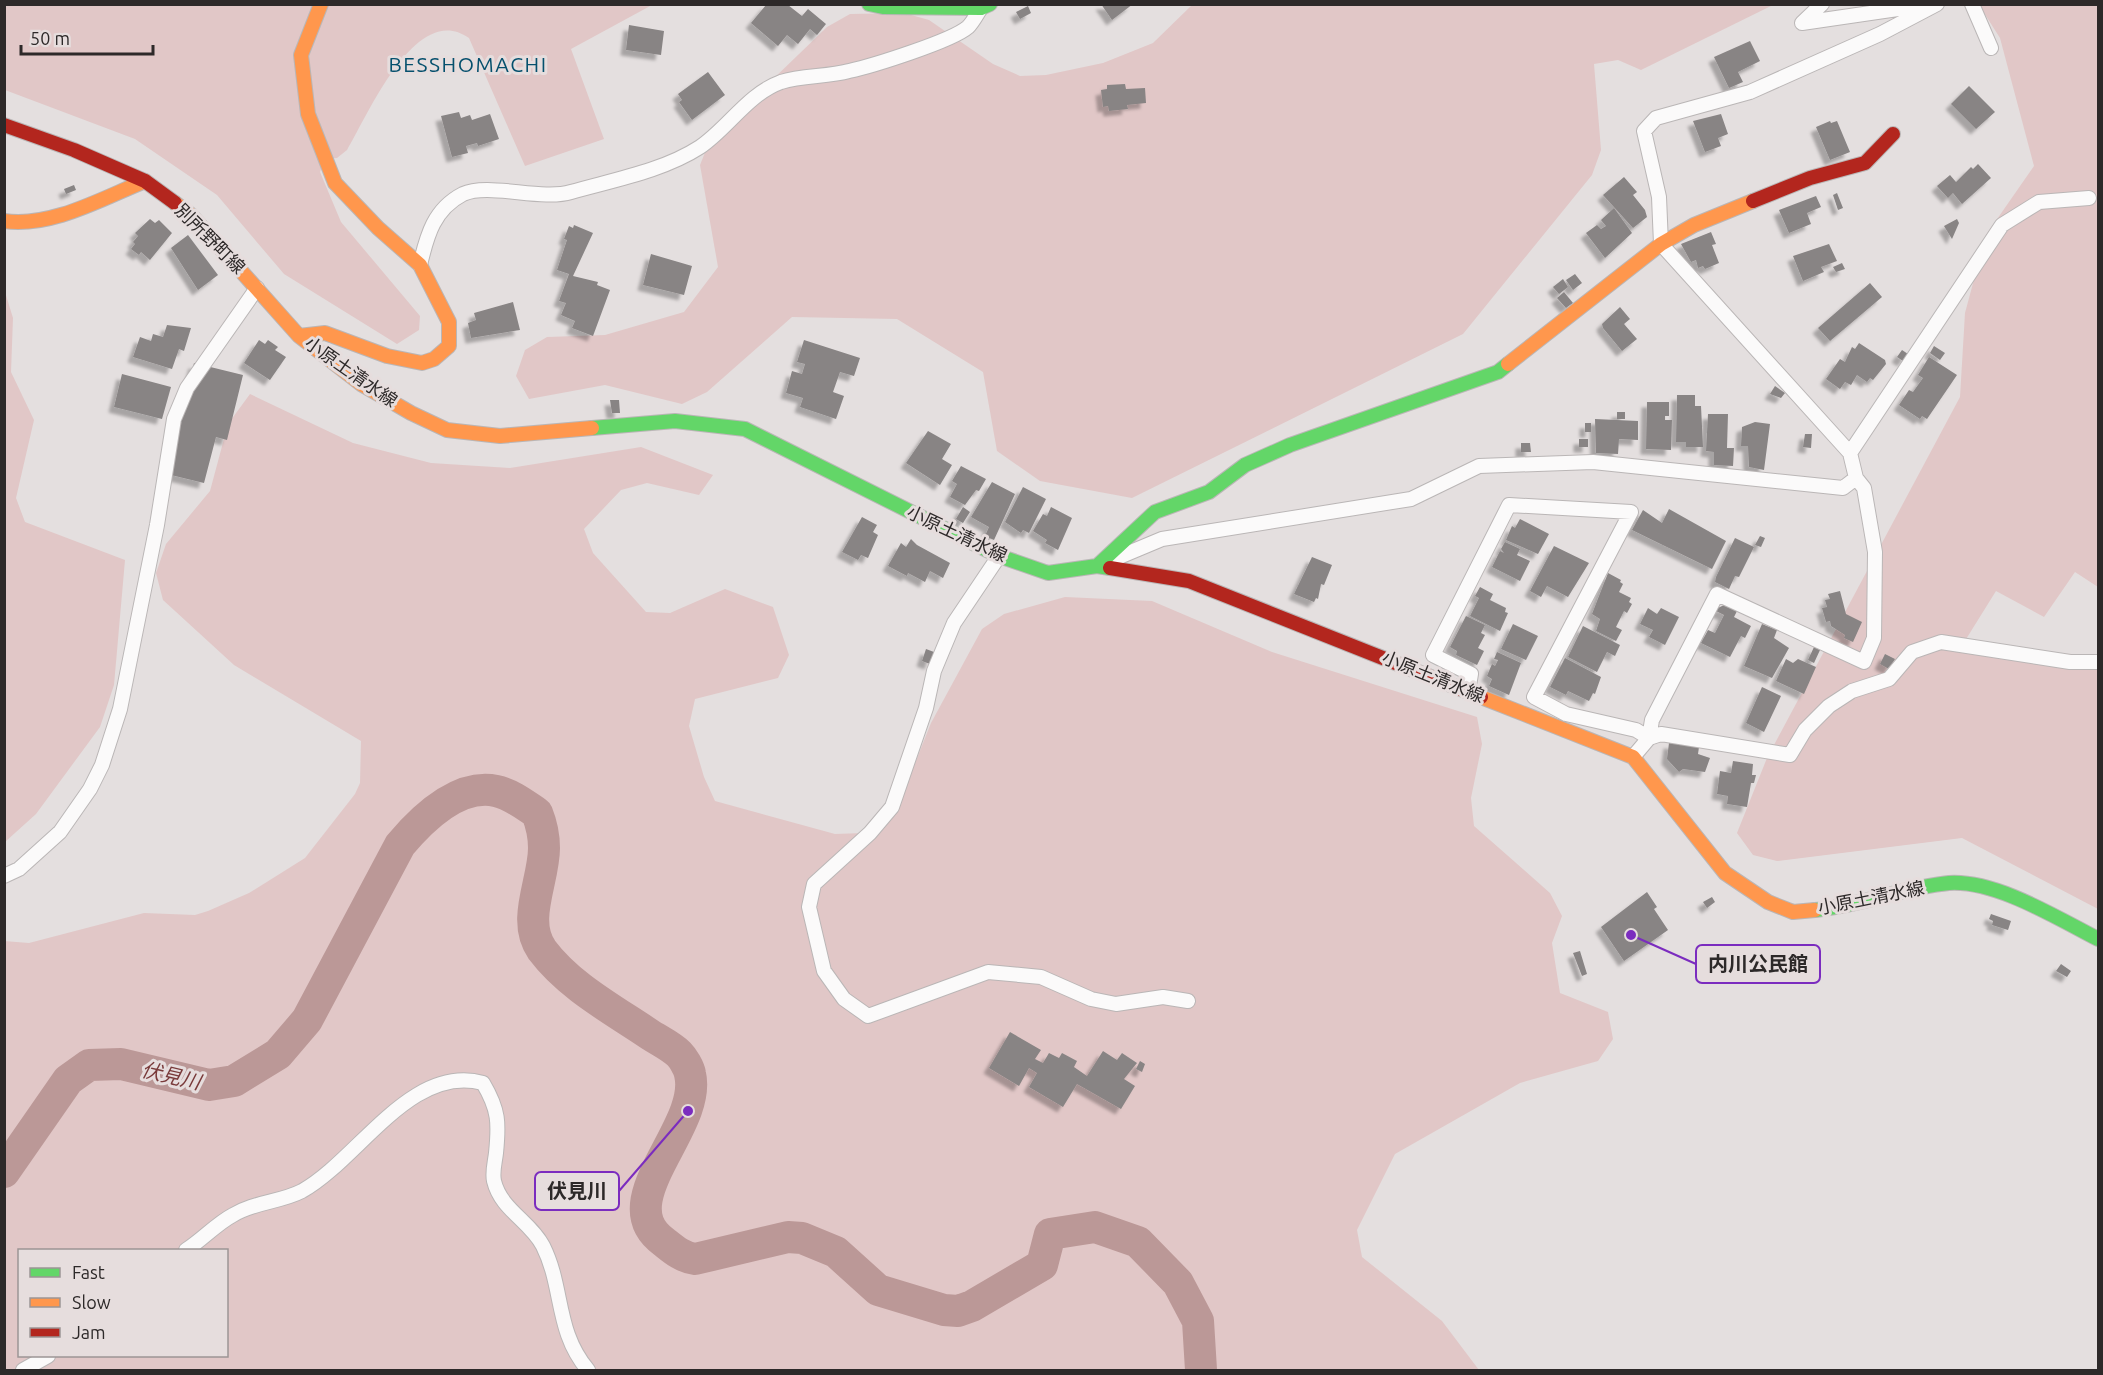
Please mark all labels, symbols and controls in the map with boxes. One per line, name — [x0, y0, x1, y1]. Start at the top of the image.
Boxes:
scale bar — [21, 18, 153, 56]
text: 50 m — [30, 28, 70, 48]
district label: BESSHOMACHI — [388, 52, 548, 76]
street label: 別所野町線 — [172, 199, 250, 277]
street label: 小原土清水線 — [302, 332, 402, 410]
street label: 小原土清水線 — [904, 501, 1011, 565]
street label: 小原土清水線 — [1380, 647, 1487, 706]
street label: 小原土清水線 — [1816, 877, 1926, 917]
callout: 内川公民館 — [1696, 945, 1820, 983]
text: 内川公民館 — [1708, 952, 1808, 975]
water label: 伏見川 — [139, 1058, 205, 1094]
callout: 伏見川 — [535, 1172, 619, 1210]
text: 伏見川 — [547, 1179, 607, 1202]
legend — [18, 1249, 228, 1357]
text: Fast — [72, 1262, 105, 1282]
text: Slow — [72, 1292, 111, 1312]
text: Jam — [72, 1322, 106, 1342]

